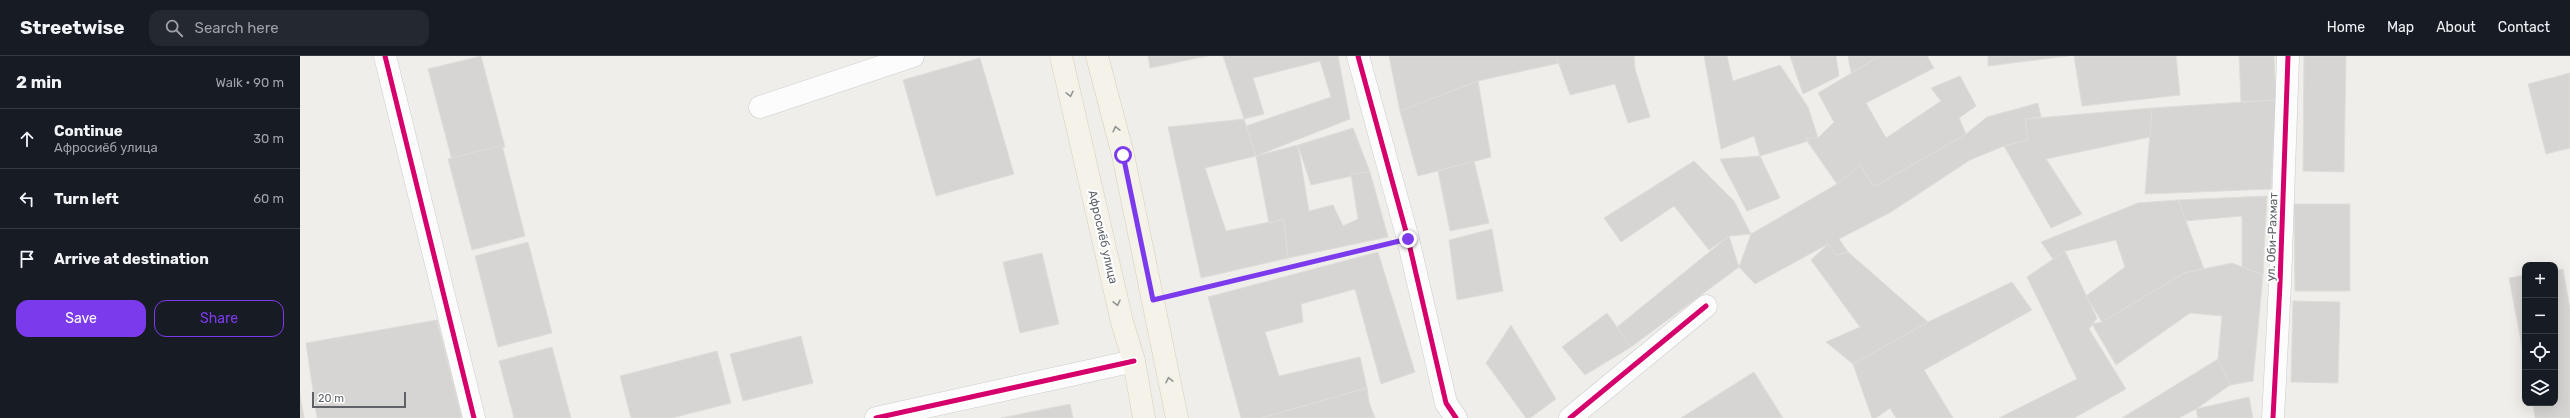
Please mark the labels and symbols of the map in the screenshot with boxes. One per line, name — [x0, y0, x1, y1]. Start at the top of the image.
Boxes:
one-way arrow — [1065, 91, 1073, 97]
one-way arrow — [1112, 126, 1121, 133]
route start — [1114, 146, 1132, 164]
street label: Афросиёб улица — [1085, 189, 1121, 285]
street label: ул. Оби-Рахмат — [2263, 192, 2281, 282]
route end — [1399, 230, 1417, 248]
one-way arrow — [1113, 299, 1121, 306]
one-way arrow — [1166, 377, 1174, 383]
scale bar — [312, 390, 406, 409]

